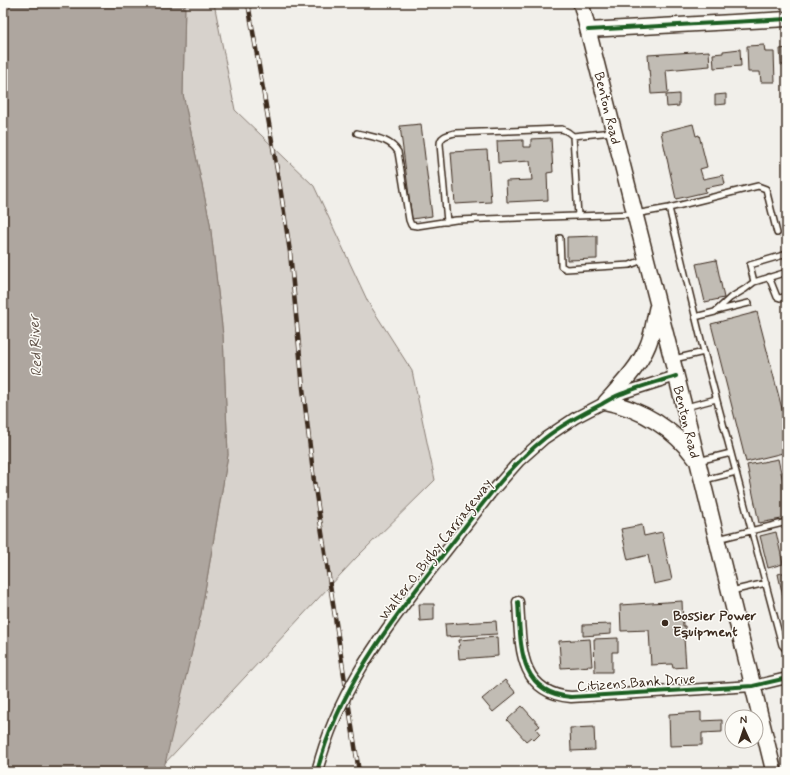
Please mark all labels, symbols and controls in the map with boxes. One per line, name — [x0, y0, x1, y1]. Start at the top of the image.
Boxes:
street label: Benton Road — [589, 70, 625, 146]
water label: Red River — [24, 313, 48, 377]
street label: Benton Road — [668, 384, 704, 460]
street label: Walter O. Bigby Carriageway — [375, 475, 498, 625]
place label: Bossier Power Equipment — [673, 607, 757, 641]
marker: Bossier Power Equipment — [660, 618, 670, 628]
street label: Citizens Bank Drive — [576, 670, 696, 696]
north arrow — [724, 709, 764, 749]
text: N — [740, 713, 748, 727]

